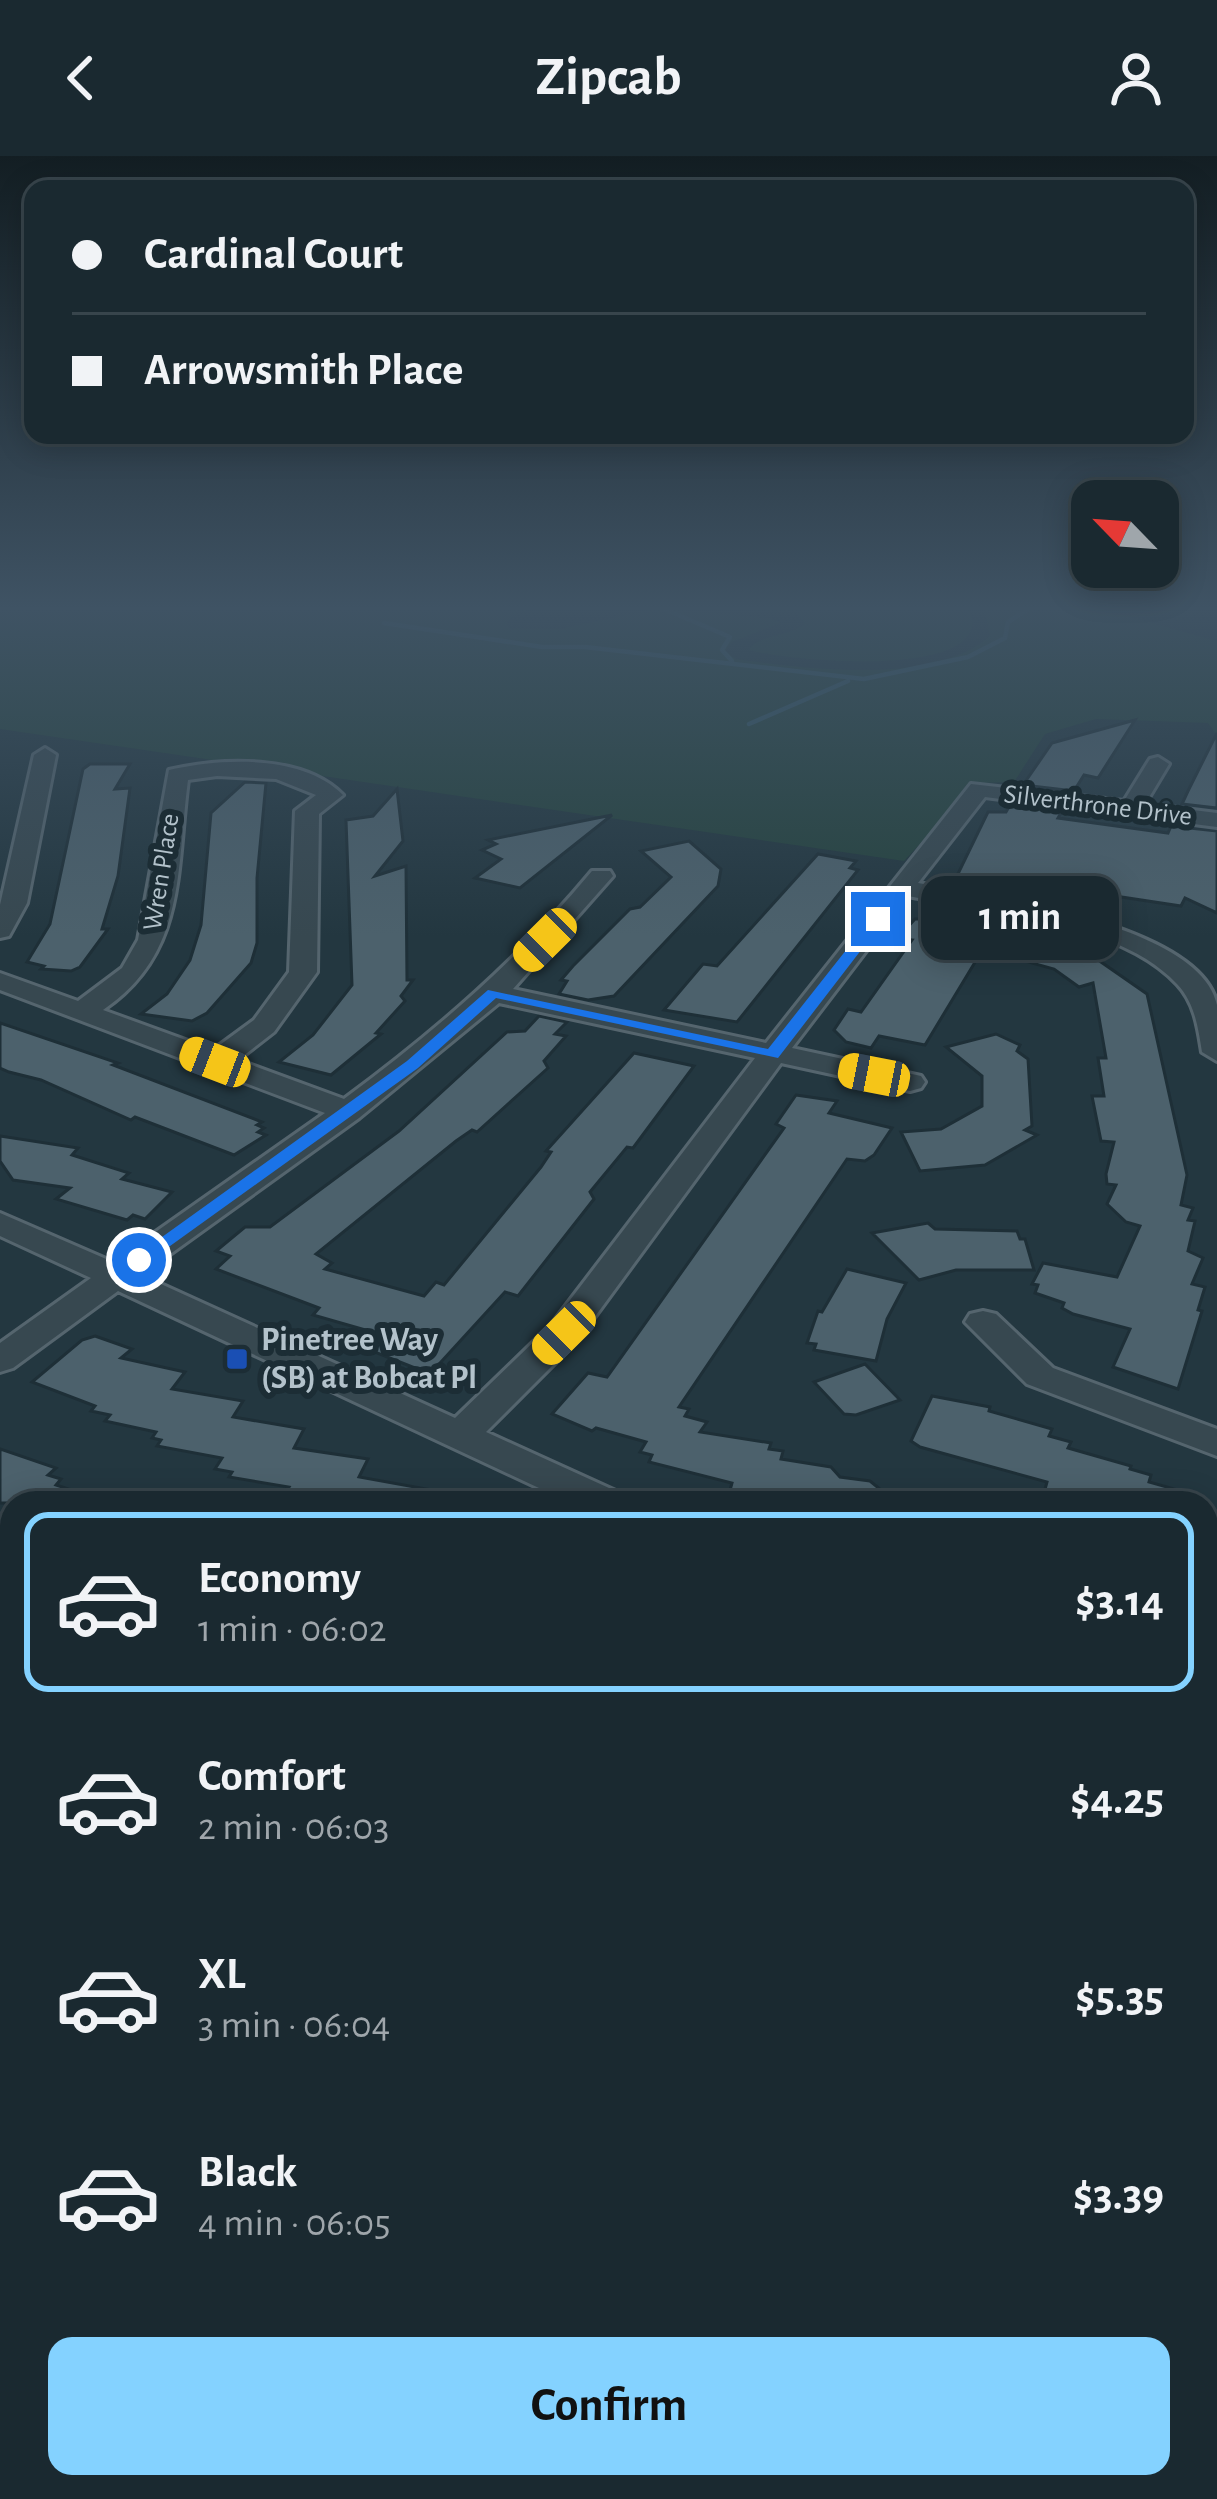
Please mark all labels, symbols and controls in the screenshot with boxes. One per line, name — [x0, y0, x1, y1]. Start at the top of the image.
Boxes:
icon: back — [48, 45, 114, 111]
icon: person — [1103, 45, 1169, 111]
text: Zipcab — [536, 51, 681, 105]
text: Cardinal Court — [144, 232, 403, 277]
text: Arrowsmith Place — [144, 348, 463, 393]
north arrow — [1071, 480, 1179, 588]
map controls — [1071, 480, 1179, 588]
street label: Silverthrone Drive — [1002, 780, 1194, 830]
street label: Wren Place — [138, 811, 184, 933]
callout: 1 min — [920, 877, 1118, 961]
route end — [851, 892, 905, 946]
text: 1 min — [979, 898, 1061, 937]
car — [507, 902, 583, 978]
car — [175, 1032, 255, 1092]
car — [835, 1050, 913, 1100]
route start — [112, 1233, 166, 1287]
car — [526, 1295, 602, 1371]
place label: Pinetree Way (SB) at Bobcat Pl — [261, 1324, 477, 1395]
marker: Pinetree Way (SB) at Bobcat Pl — [224, 1346, 250, 1372]
icon: car — [54, 1548, 162, 1656]
text: Economy — [198, 1556, 361, 1601]
text: $3.14 — [1075, 1579, 1164, 1624]
text: 1 min · 06:02 — [198, 1610, 387, 1649]
icon: car — [54, 1746, 162, 1854]
text: Comfort — [198, 1754, 346, 1799]
text: $4.25 — [1070, 1777, 1164, 1822]
text: 2 min · 06:03 — [198, 1808, 389, 1847]
icon: car — [54, 1944, 162, 2052]
text: XL — [198, 1952, 246, 1997]
text: $5.35 — [1075, 1975, 1164, 2020]
text: 3 min · 06:04 — [198, 2006, 390, 2045]
icon: car — [54, 2142, 162, 2250]
text: Black — [198, 2150, 297, 2195]
text: $3.39 — [1073, 2173, 1164, 2218]
text: 4 min · 06:05 — [198, 2204, 391, 2243]
button: Confirm — [48, 2337, 1170, 2475]

